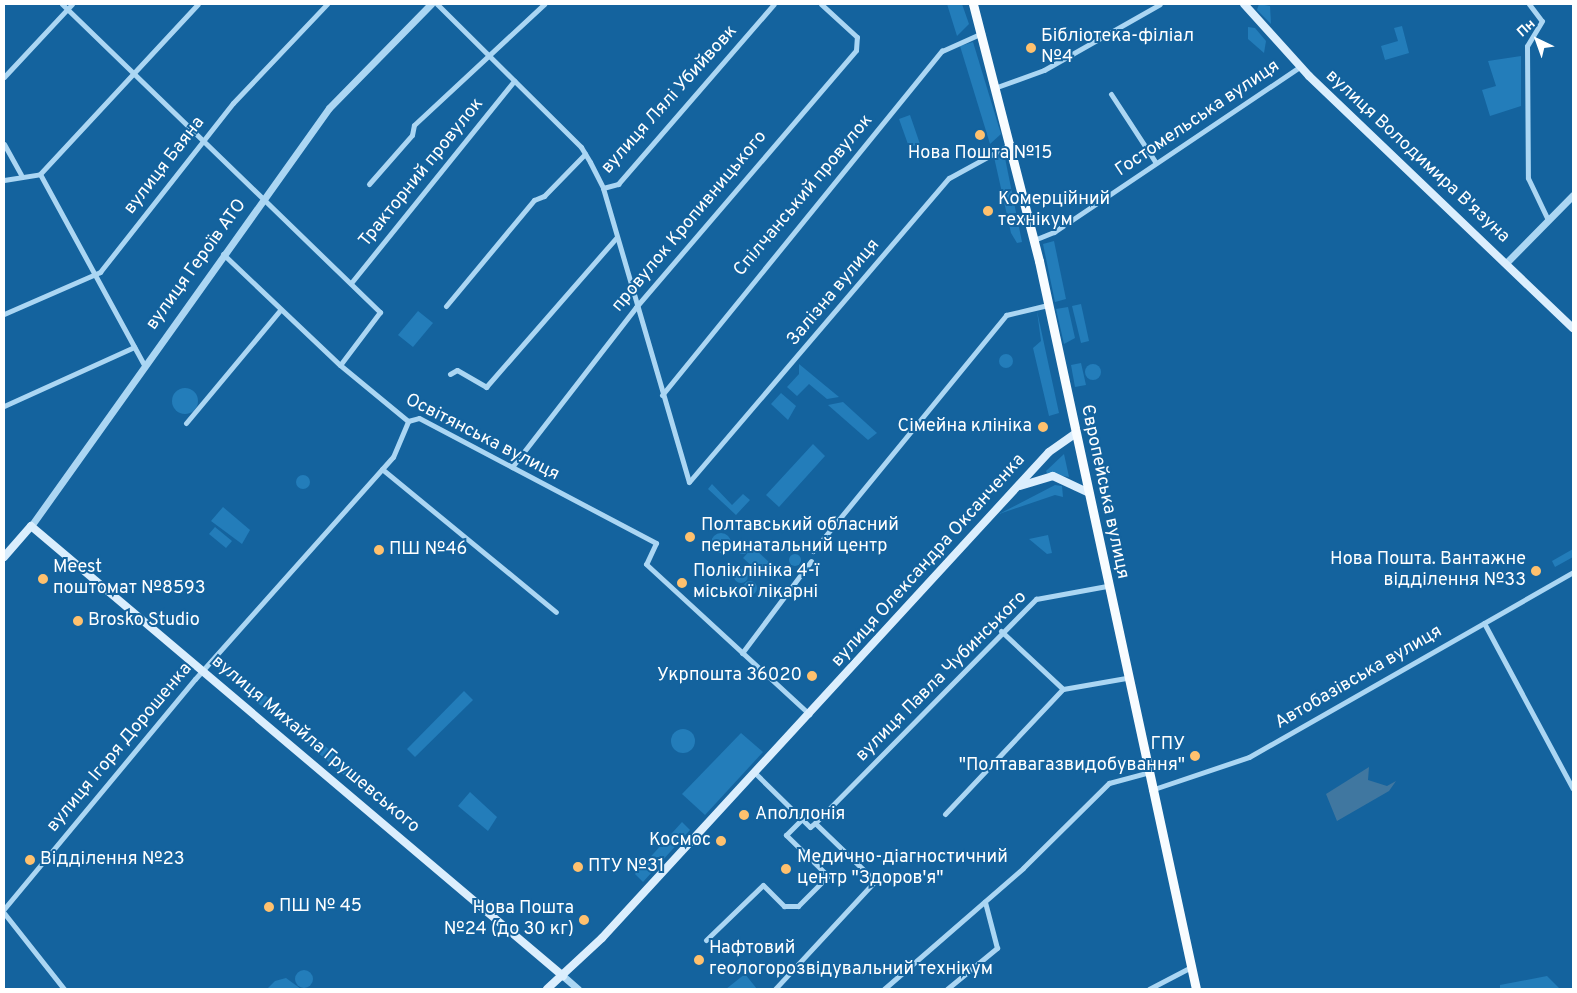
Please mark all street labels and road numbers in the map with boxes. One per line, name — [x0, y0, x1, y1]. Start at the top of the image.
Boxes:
street label: вулиця Лялі Убийвовк — [597, 21, 743, 179]
street label: Гостомельська вулиця — [1112, 56, 1284, 182]
street label: вулиця Володимира В'язуна — [1320, 66, 1514, 248]
street label: Тракторний провулок — [355, 94, 489, 252]
street label: Спілчанський провулок — [730, 111, 878, 281]
street label: вулиця Баяна — [120, 113, 210, 219]
street label: провулок Кропивницького — [608, 127, 772, 317]
street label: вулиця Героїв АТО — [142, 195, 252, 335]
street label: Залізна вулиця — [783, 235, 885, 351]
street label: Освітянська вулиця — [401, 390, 563, 486]
street label: Європейська вулиця — [1075, 403, 1133, 581]
street label: вулиця Олександра Оксанченка — [828, 450, 1030, 672]
street label: вулиця Павла Чубинського — [852, 587, 1032, 767]
street label: Автобазівська вулиця — [1272, 621, 1446, 735]
street label: вулиця Михайла Грушевського — [206, 652, 424, 838]
street label: вулиця Ігоря Дорошенка — [43, 659, 197, 837]

